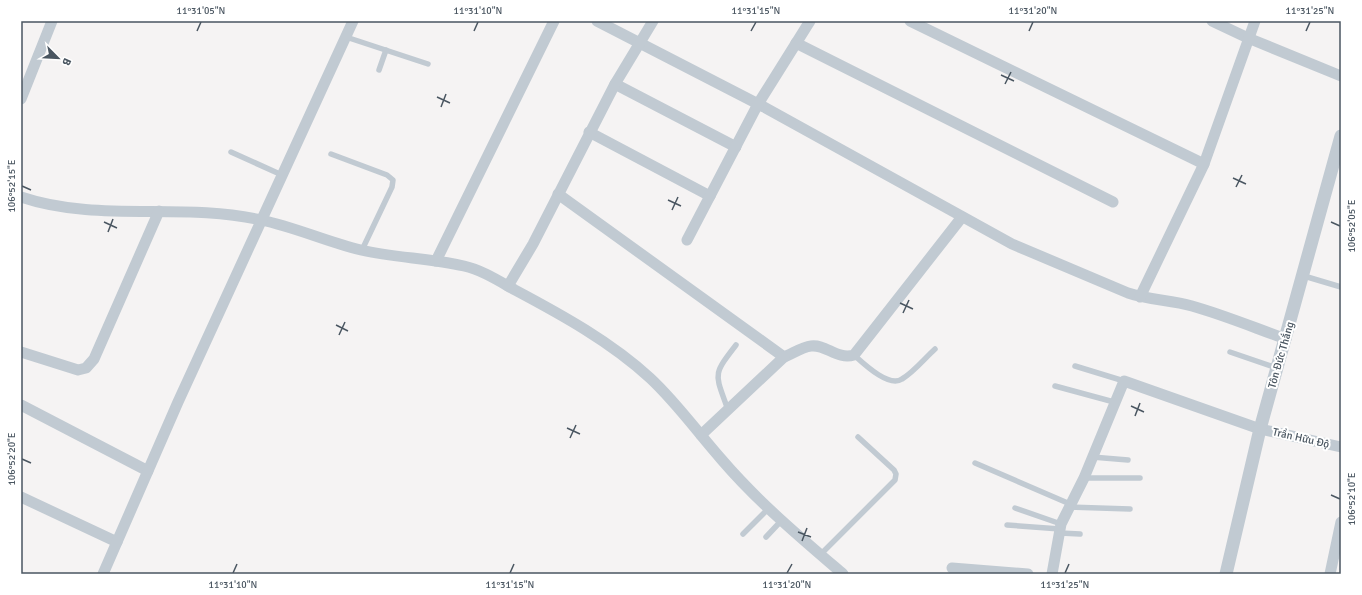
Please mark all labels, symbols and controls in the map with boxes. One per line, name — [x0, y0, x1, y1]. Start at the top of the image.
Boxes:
text: 11°31'05"N — [177, 5, 225, 17]
text: 11°31'10"N — [454, 5, 502, 17]
text: 11°31'15"N — [732, 5, 780, 17]
text: 11°31'20"N — [1009, 5, 1057, 17]
text: 11°31'25"N — [1286, 5, 1334, 17]
north arrow — [38, 38, 78, 78]
text: B — [59, 56, 74, 68]
text: 106°52'15"E — [6, 159, 18, 213]
text: 106°52'05"E — [1346, 199, 1358, 253]
street label: Tôn Đức Thắng — [1264, 320, 1297, 390]
street label: Trần Hữu Độ — [1271, 424, 1331, 451]
text: 106°52'20"E — [6, 432, 18, 486]
text: 106°52'10"E — [1346, 472, 1358, 526]
text: 11°31'10"N — [209, 579, 257, 591]
text: 11°31'15"N — [486, 579, 534, 591]
text: 11°31'20"N — [763, 579, 811, 591]
text: 11°31'25"N — [1041, 579, 1089, 591]

